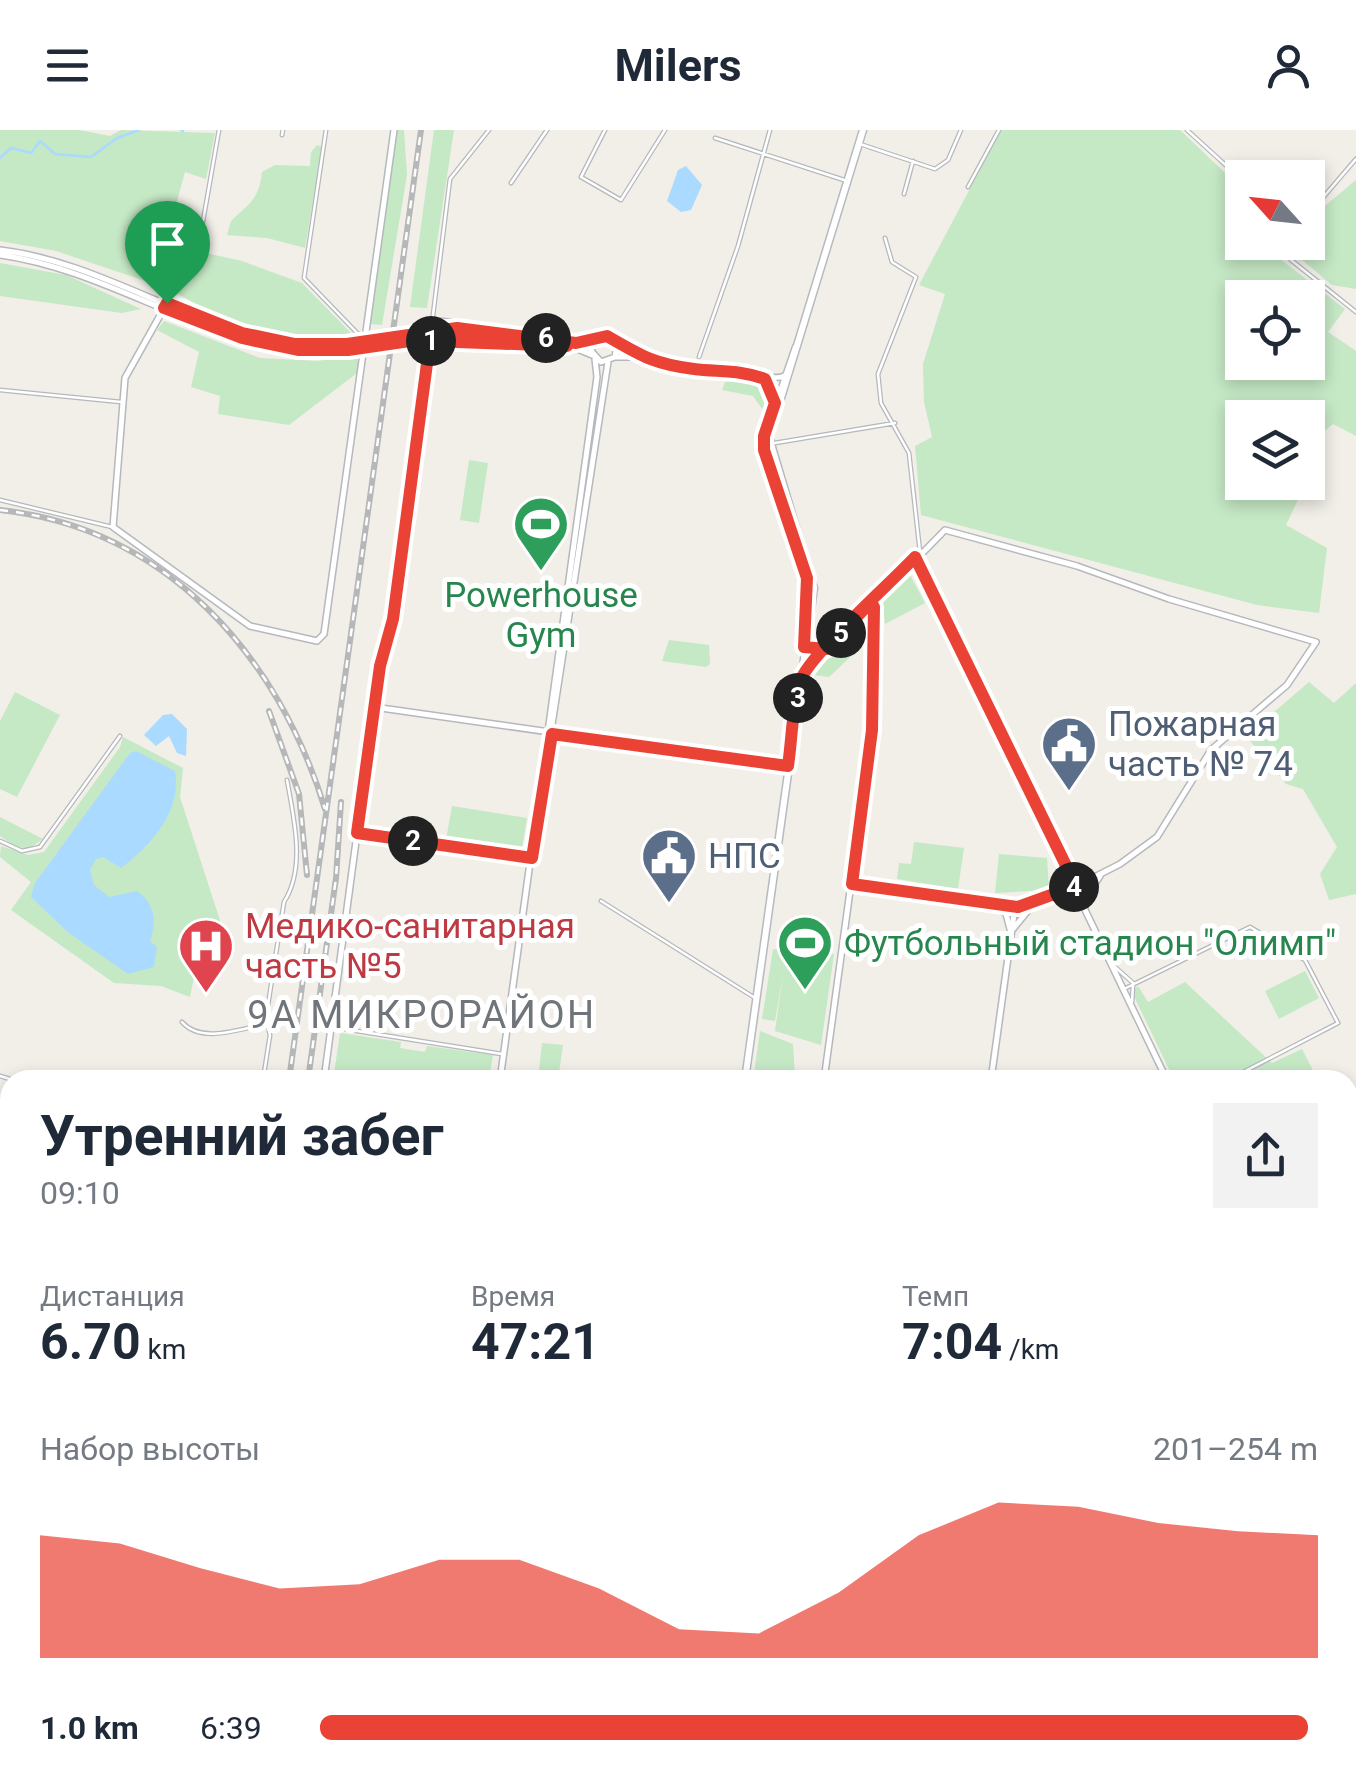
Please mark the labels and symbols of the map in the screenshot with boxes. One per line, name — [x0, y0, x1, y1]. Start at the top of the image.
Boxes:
north arrow — [1225, 160, 1325, 260]
pin — [125, 201, 210, 304]
pin: 6 — [521, 313, 571, 363]
pin: 1 — [406, 316, 456, 366]
sports icon: Powerhouse Gym — [511, 494, 571, 573]
place label: Powerhouse Gym — [444, 575, 638, 656]
pin: 5 — [816, 608, 866, 658]
pin: 3 — [773, 673, 823, 723]
place label: Пожарная часть № 74 — [1108, 704, 1293, 785]
public building icon: Пожарная часть № 74 — [1039, 714, 1099, 793]
pin: 2 — [388, 816, 438, 866]
public building icon: НПС — [639, 826, 699, 905]
place label: НПС — [708, 836, 781, 877]
pin: 4 — [1049, 862, 1099, 912]
place label: Медико-санитарная часть №5 — [245, 906, 575, 987]
sports icon: Футбольный стадион "Олимп" — [775, 913, 835, 992]
hospital icon: Медико-санитарная часть №5 — [176, 916, 236, 995]
place label: Футбольный стадион "Олимп" — [844, 923, 1336, 964]
district label: 9А МИКРОРАЙОН — [247, 993, 597, 1037]

